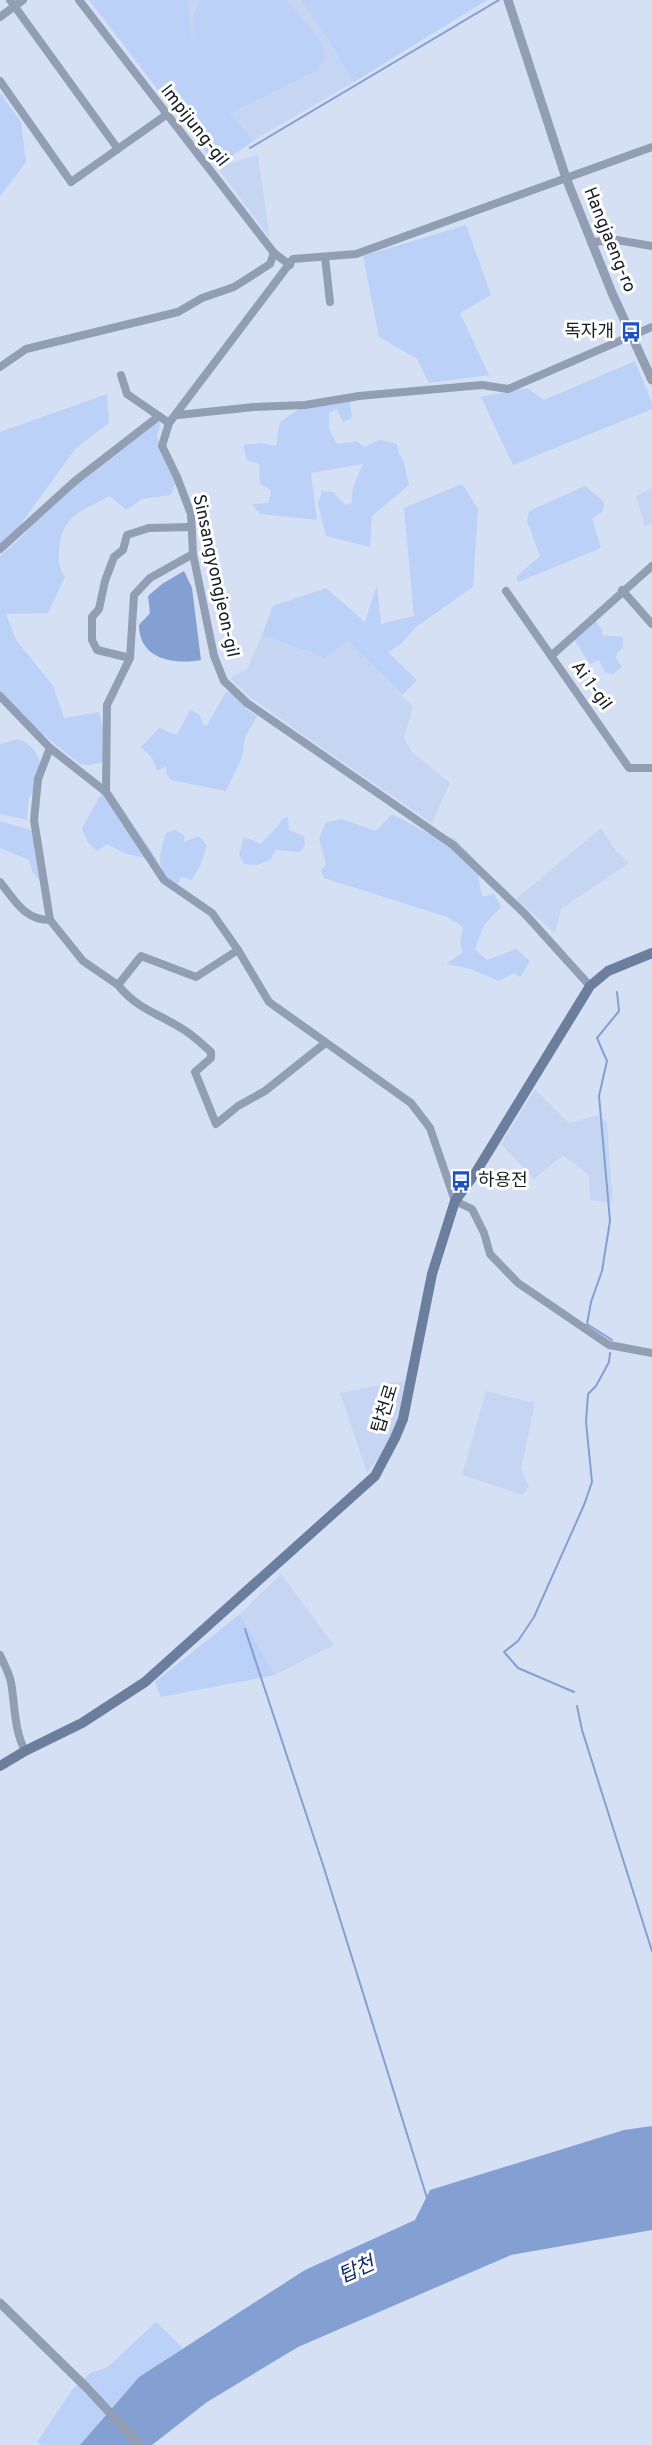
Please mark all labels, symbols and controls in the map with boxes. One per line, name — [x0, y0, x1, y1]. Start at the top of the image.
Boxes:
street label: Impijung-gil — [155, 80, 233, 172]
street label: Hangjaeng-ro — [577, 184, 641, 296]
bus stop icon: 독자개 — [619, 320, 643, 344]
place label: 독자개 — [564, 321, 614, 344]
street label: Sinsangyongjeon-gil — [186, 492, 244, 660]
street label: Ai 1-gil — [565, 657, 617, 715]
bus stop icon: 하용전 — [449, 1169, 473, 1193]
place label: 하용전 — [478, 1170, 528, 1193]
street label: 탑천로 — [368, 1382, 404, 1436]
water label: 탑천 — [335, 2251, 381, 2290]

